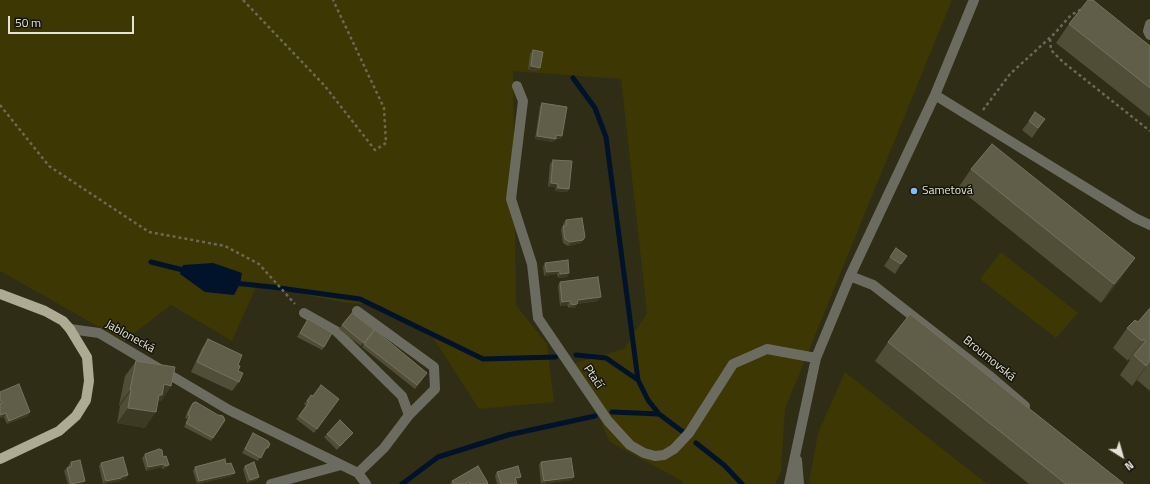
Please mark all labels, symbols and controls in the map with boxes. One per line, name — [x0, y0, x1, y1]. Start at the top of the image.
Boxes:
scale bar — [10, 8, 136, 34]
text: 50 m — [15, 13, 41, 32]
place label: Sametová — [922, 184, 973, 198]
marker: Sametová — [909, 186, 919, 196]
street label: Jablonecká — [103, 318, 157, 356]
street label: Broumovská — [960, 333, 1018, 385]
street label: Ptačí — [580, 363, 606, 391]
north arrow — [1102, 436, 1142, 476]
text: N — [1121, 457, 1137, 474]

